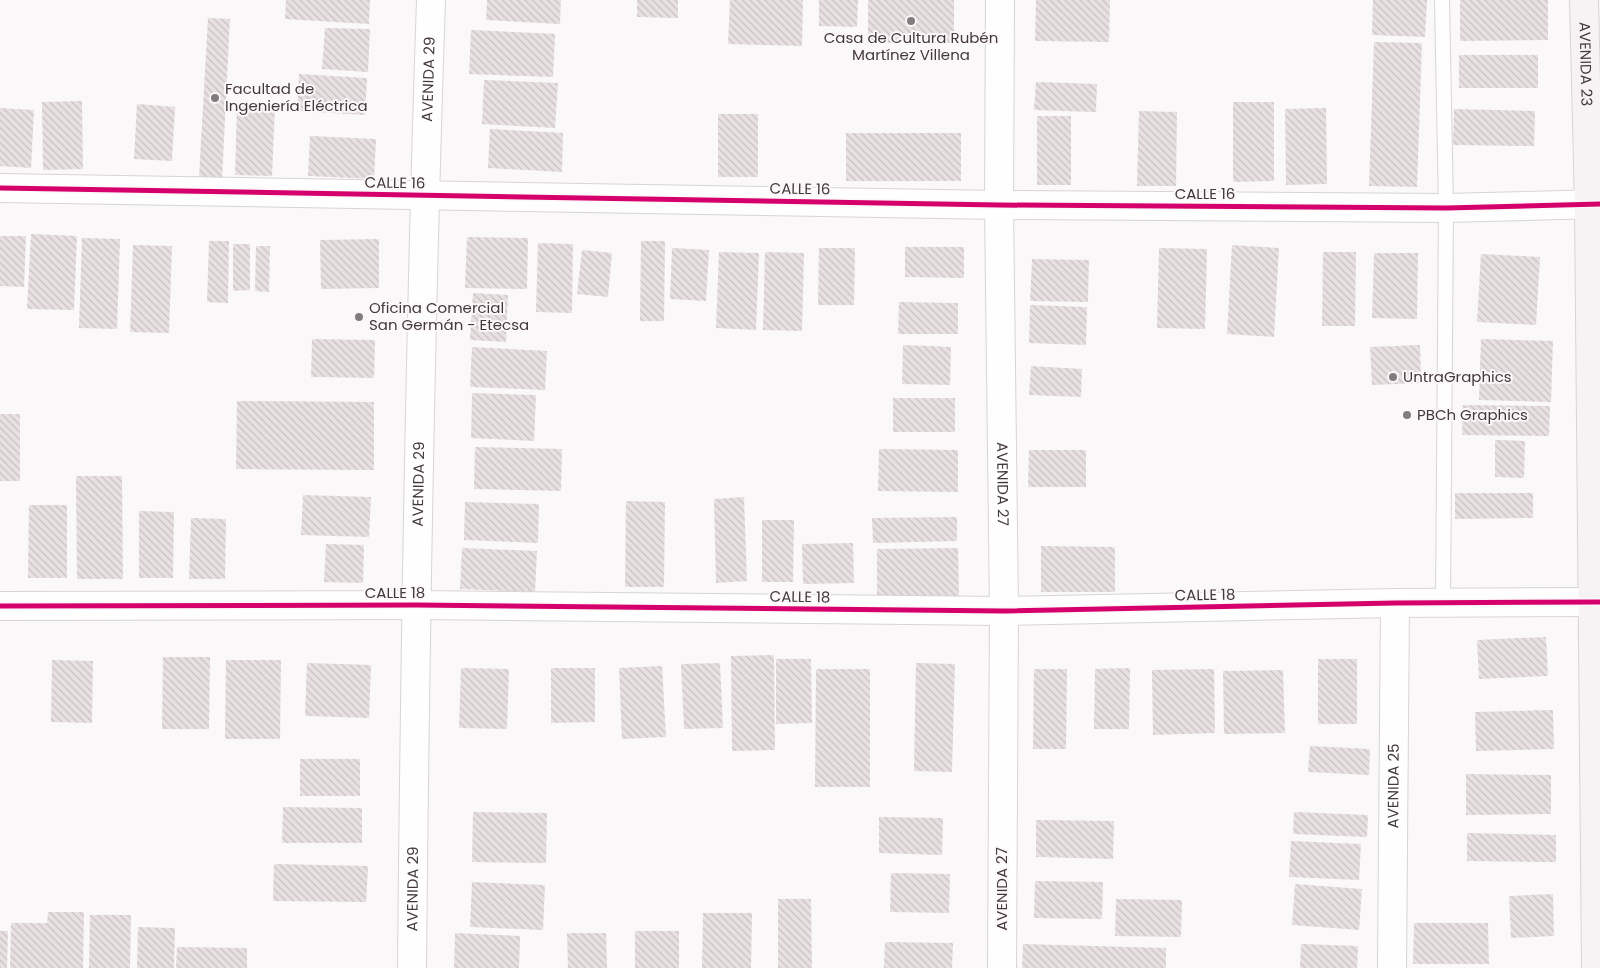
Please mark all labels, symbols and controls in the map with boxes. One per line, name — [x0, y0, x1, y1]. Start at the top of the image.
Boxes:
marker: Casa de Cultura Rubén Martínez Villena — [905, 15, 917, 27]
street label: AVENIDA 23 — [1575, 22, 1598, 106]
place label: Casa de Cultura Rubén Martínez Villena — [824, 27, 998, 65]
street label: AVENIDA 29 — [416, 36, 440, 122]
place label: Facultad de Ingeniería Eléctrica — [225, 78, 368, 116]
marker: Facultad de Ingeniería Eléctrica — [209, 92, 221, 104]
street label: CALLE 16 — [364, 171, 426, 194]
street label: CALLE 16 — [769, 177, 831, 200]
street label: CALLE 16 — [1175, 183, 1235, 204]
place label: Oficina Comercial San Germán - Etecsa — [369, 297, 529, 335]
marker: Oficina Comercial San Germán - Etecsa — [353, 311, 365, 323]
place label: UntraGraphics — [1403, 366, 1512, 387]
marker: UntraGraphics — [1387, 371, 1399, 383]
place label: PBCh Graphics — [1417, 404, 1528, 425]
marker: PBCh Graphics — [1401, 409, 1413, 421]
street label: AVENIDA 29 — [407, 441, 429, 527]
street label: AVENIDA 27 — [992, 442, 1014, 526]
street label: CALLE 18 — [365, 582, 425, 603]
street label: CALLE 18 — [1175, 583, 1235, 606]
street label: CALLE 18 — [770, 585, 830, 608]
street label: AVENIDA 25 — [1382, 743, 1404, 829]
street label: AVENIDA 29 — [401, 846, 423, 932]
street label: AVENIDA 27 — [991, 847, 1012, 931]

